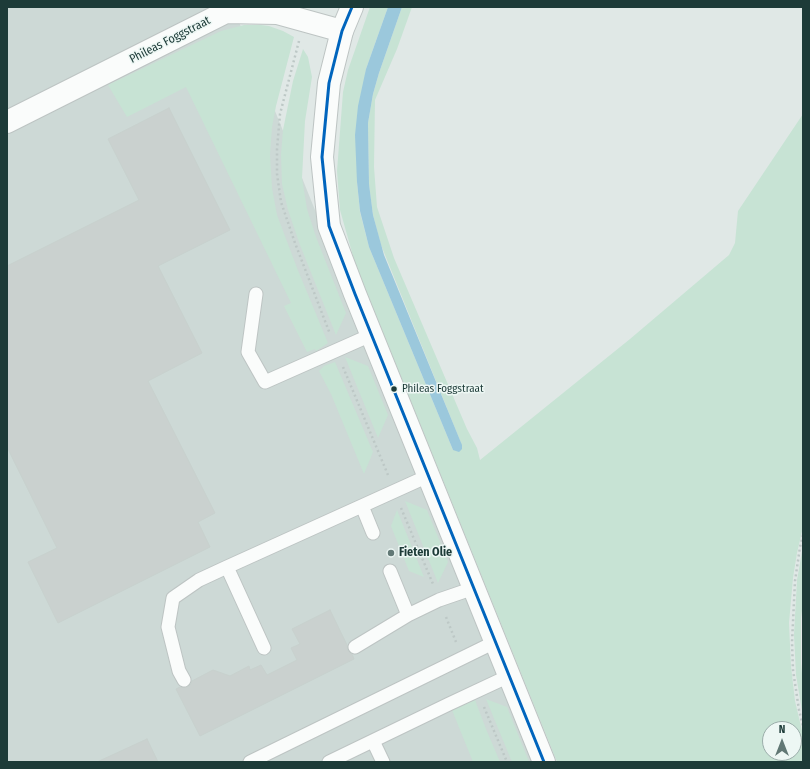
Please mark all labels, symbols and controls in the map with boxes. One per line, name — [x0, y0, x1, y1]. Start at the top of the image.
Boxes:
street label: Phileas Foggstraat — [127, 13, 213, 67]
place label: Phileas Foggstraat — [402, 382, 483, 396]
marker: Phileas Foggstraat — [389, 384, 399, 394]
place label: Fieten Olie — [399, 546, 452, 560]
marker: Fieten Olie — [386, 548, 396, 558]
north arrow — [762, 721, 802, 761]
text: N — [779, 723, 785, 736]

